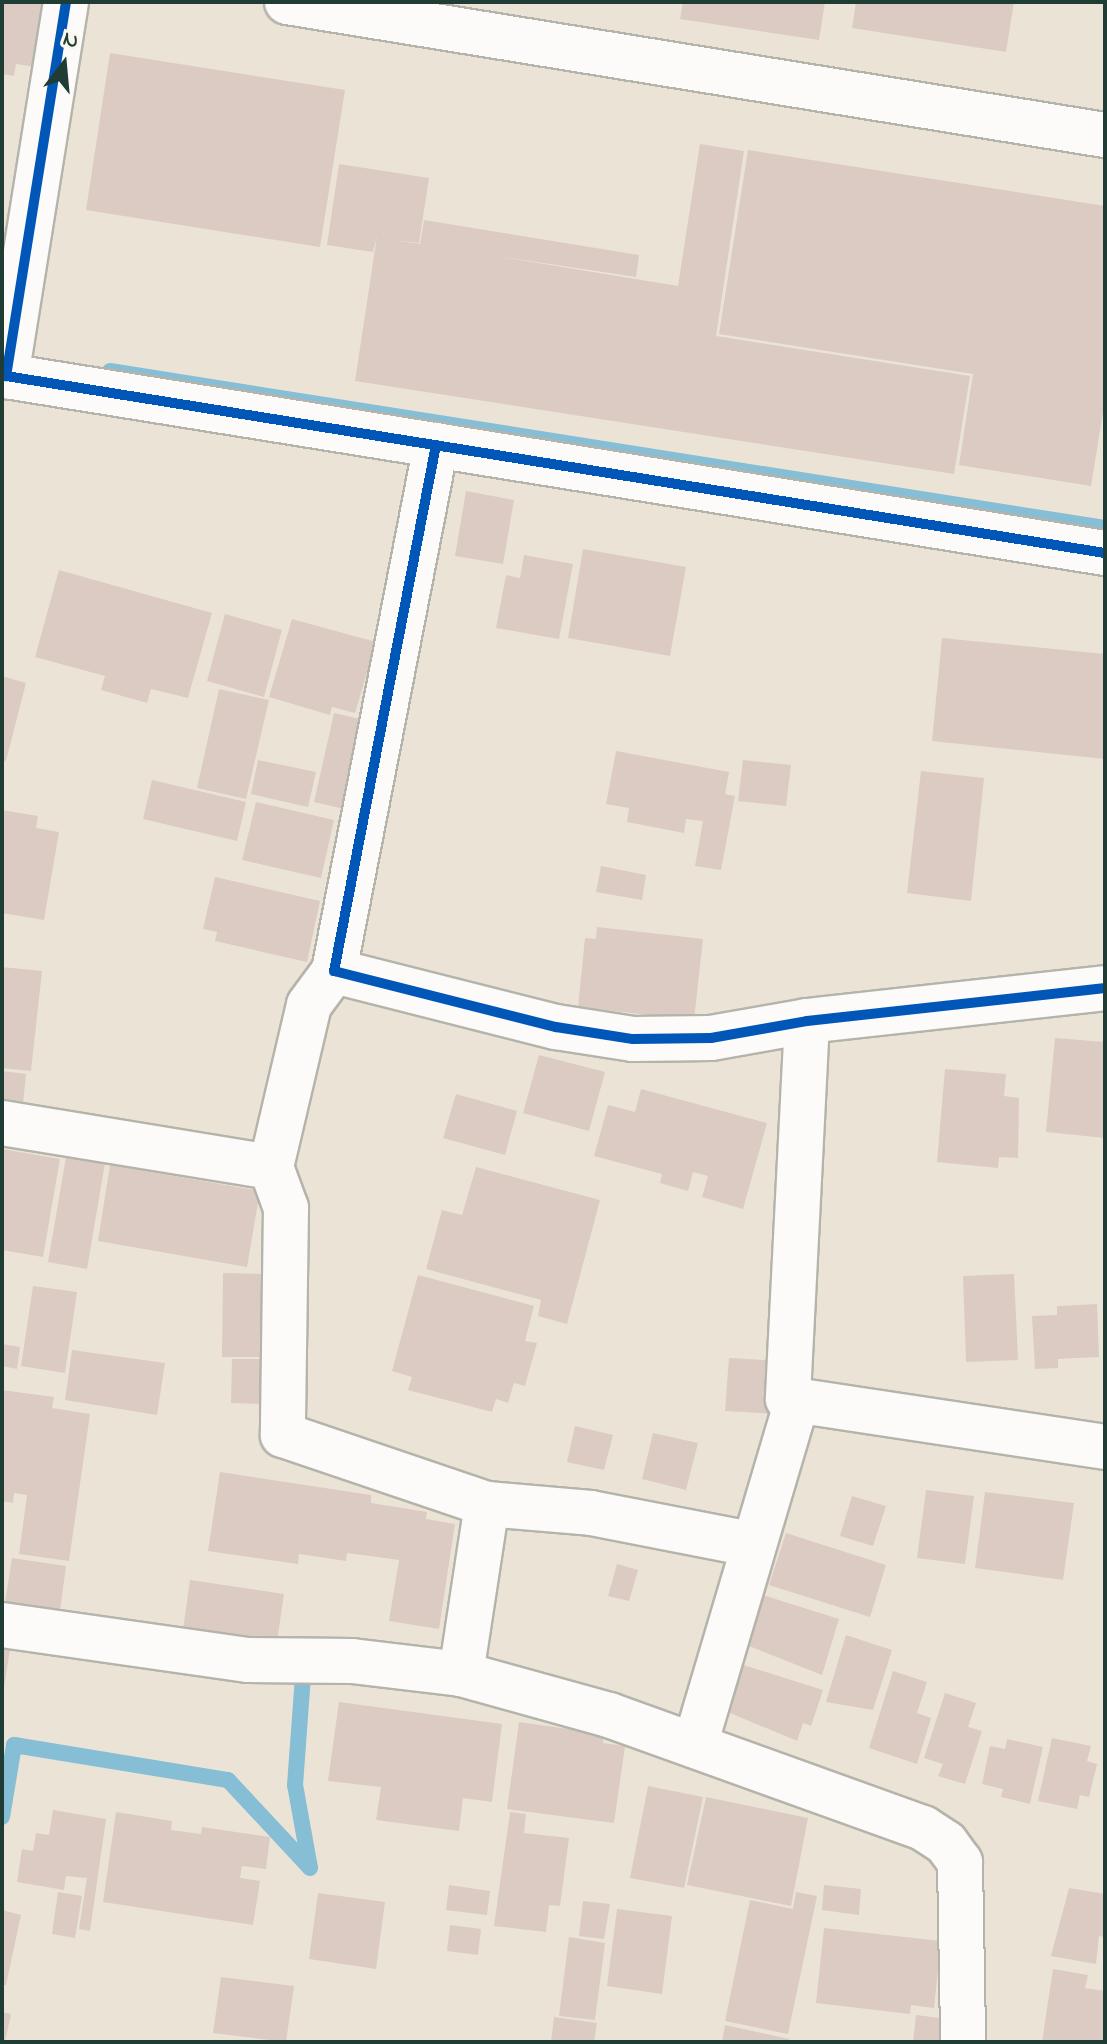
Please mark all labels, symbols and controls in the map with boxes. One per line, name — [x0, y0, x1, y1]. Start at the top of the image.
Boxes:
text: N — [59, 23, 82, 58]
north arrow — [24, 24, 104, 104]

